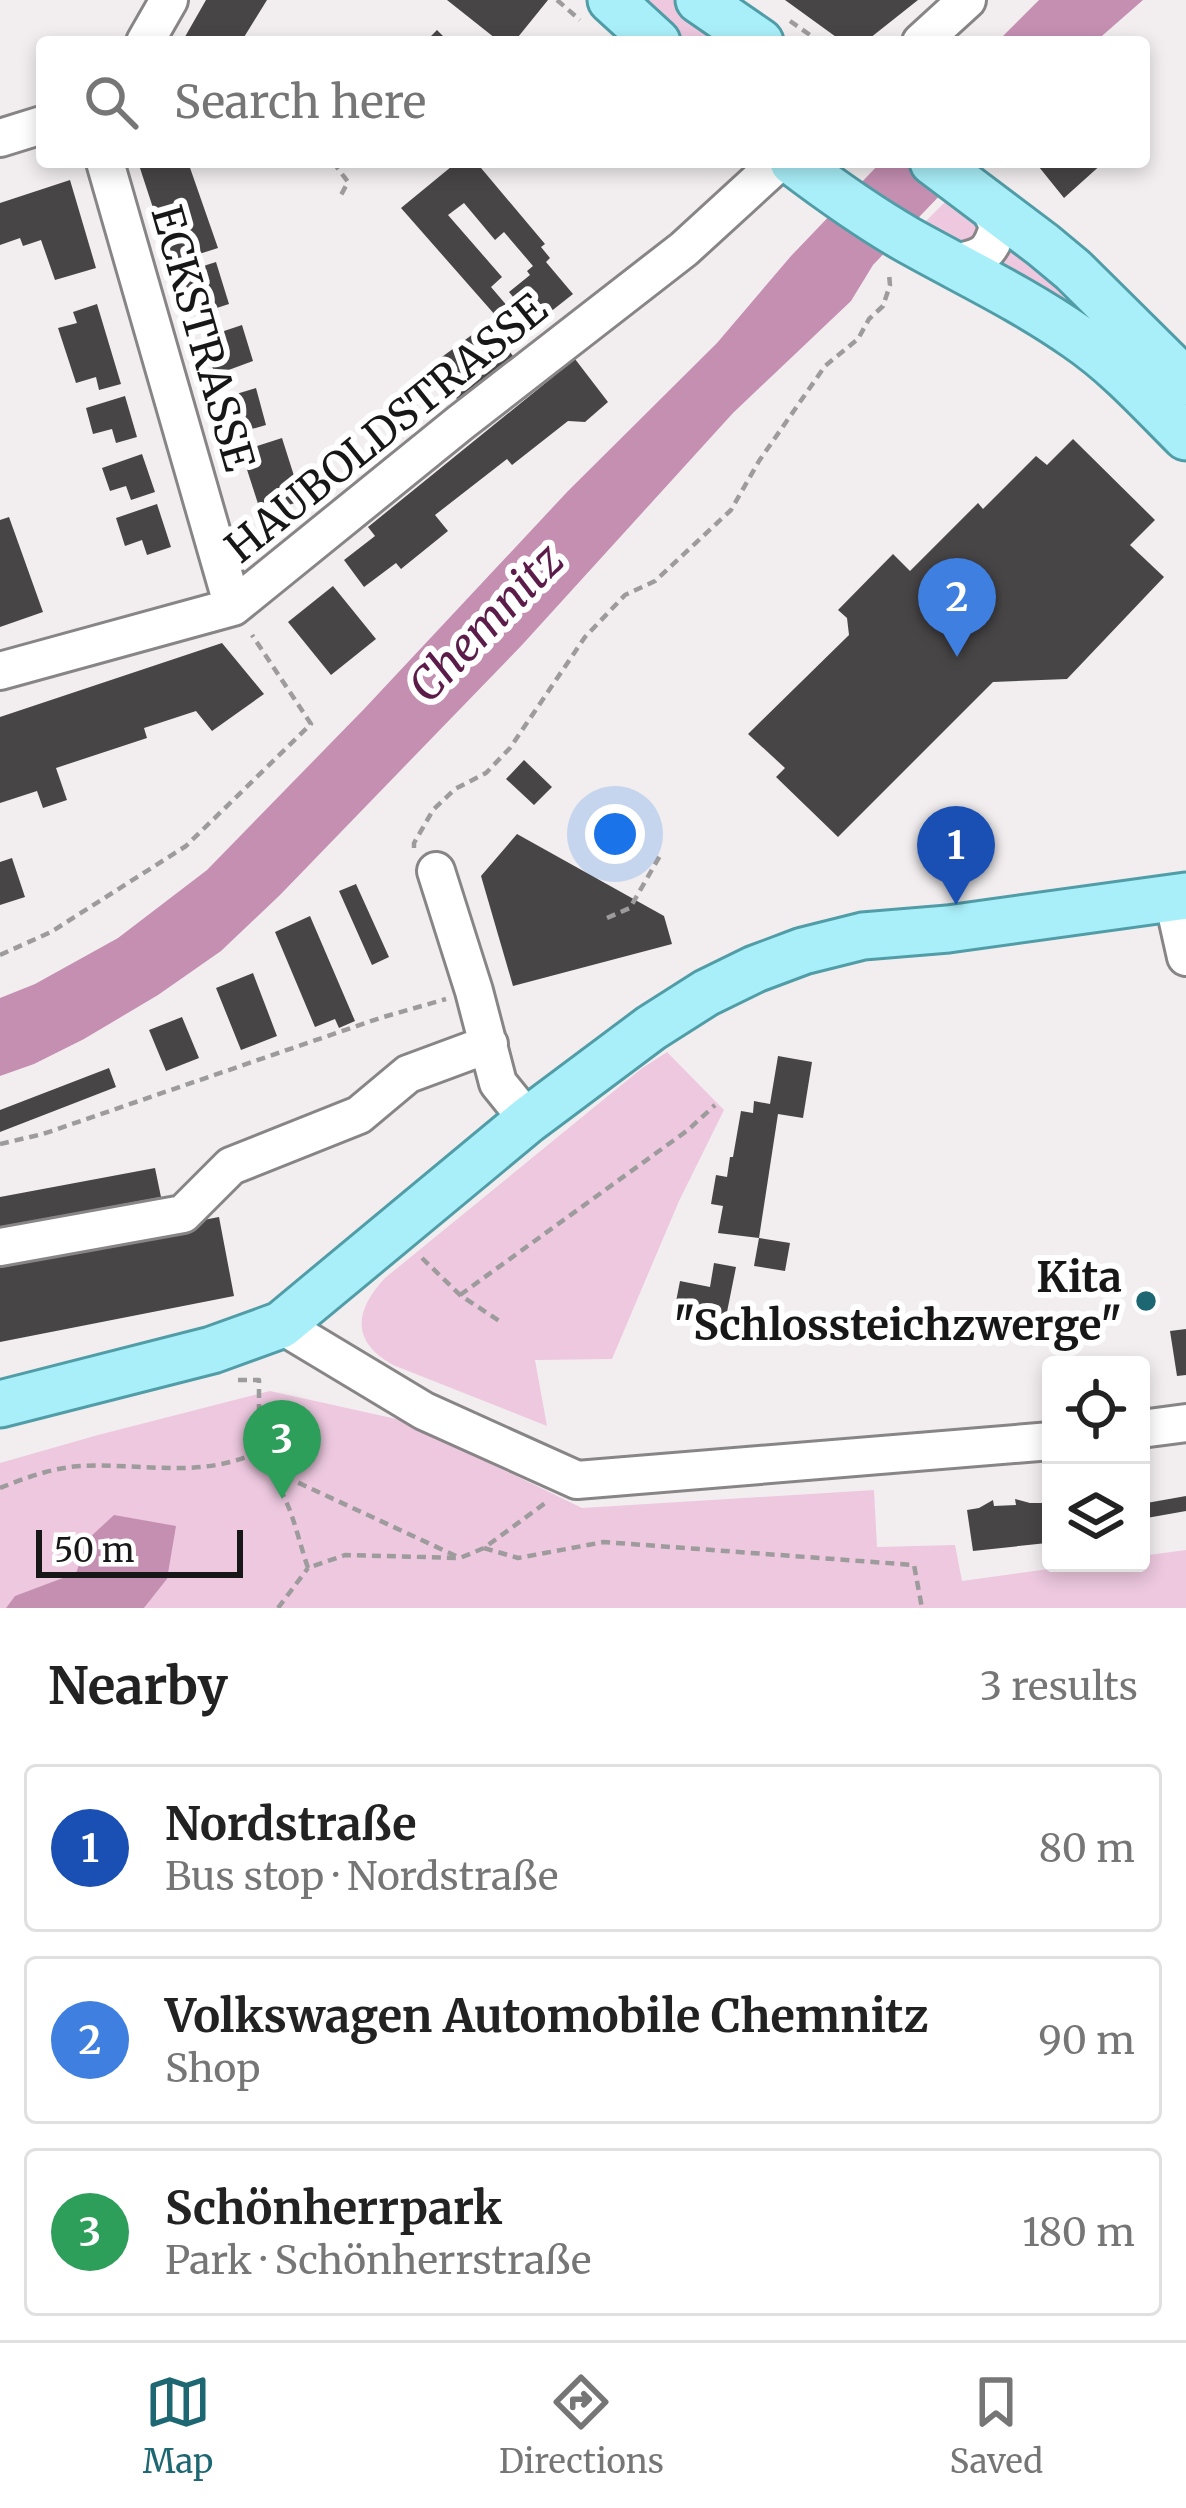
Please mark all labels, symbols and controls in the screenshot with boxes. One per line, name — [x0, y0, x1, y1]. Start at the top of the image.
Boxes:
search box — [36, 36, 1150, 168]
icon: search — [78, 69, 144, 135]
text: Search here — [174, 74, 426, 130]
street label: ECKSTRASSE — [140, 199, 266, 477]
street label: HAUBOLDSTRASSE — [215, 282, 557, 573]
water label: Chemnitz — [397, 531, 576, 714]
pin: 2 — [918, 558, 996, 657]
your location — [585, 804, 645, 864]
pin: 1 — [917, 806, 995, 905]
place label: Kita "Schlossteichzwerge" — [673, 1251, 1122, 1351]
marker: Kita "Schlossteichzwerge" — [1133, 1288, 1159, 1314]
map controls — [1042, 1356, 1150, 1572]
button: locate — [1042, 1356, 1150, 1464]
pin: 3 — [243, 1400, 321, 1499]
button: layers — [1042, 1464, 1150, 1572]
scale bar — [36, 1524, 243, 1577]
text: 50 m — [54, 1530, 135, 1571]
text: Nearby — [48, 1654, 228, 1718]
text: 3 results — [980, 1662, 1138, 1711]
text: Nordstraße — [165, 1796, 417, 1852]
text: 1 — [81, 1824, 99, 1873]
text: 80 m — [1039, 1824, 1135, 1873]
text: Bus stop · Nordstraße — [165, 1852, 558, 1901]
text: Volkswagen Automobile Chemnitz — [165, 1988, 928, 2044]
text: 2 — [79, 2016, 101, 2065]
text: 90 m — [1038, 2016, 1135, 2065]
text: Shop — [165, 2044, 260, 2093]
text: Schönherrpark — [165, 2180, 502, 2236]
text: 3 — [79, 2208, 101, 2257]
text: 180 m — [1022, 2208, 1135, 2257]
text: Park · Schönherrstraße — [165, 2236, 591, 2285]
tab: Map — [143, 2369, 213, 2482]
tab: Directions — [499, 2369, 664, 2482]
tab: Saved — [950, 2369, 1043, 2482]

